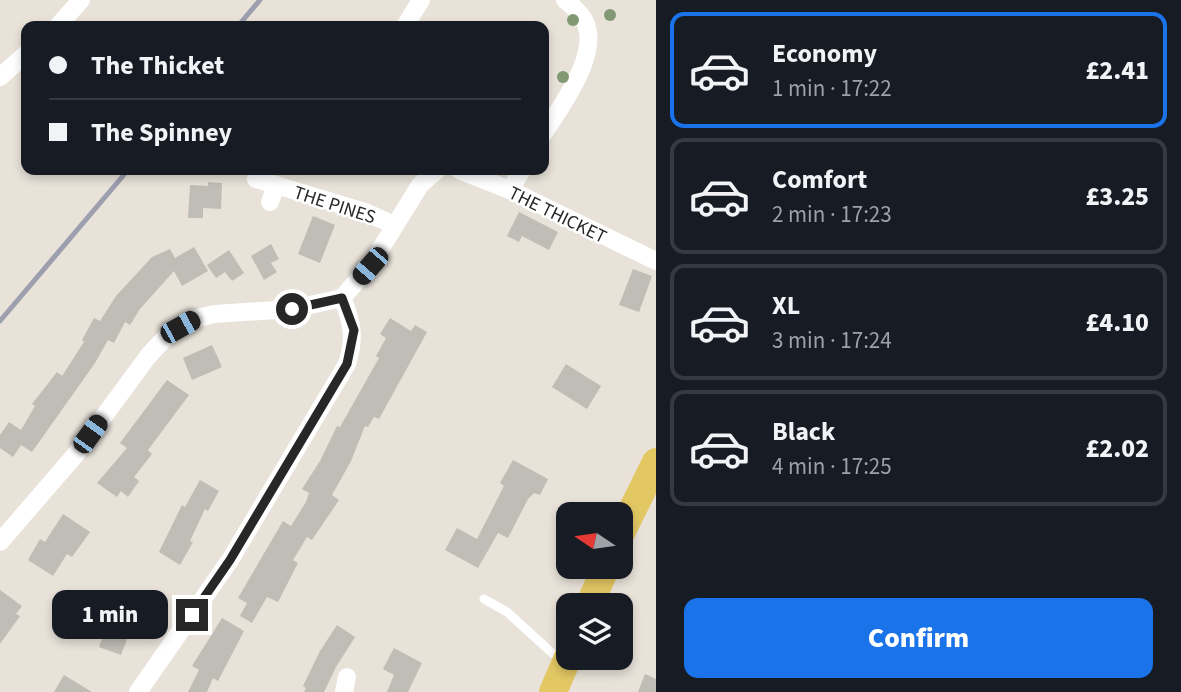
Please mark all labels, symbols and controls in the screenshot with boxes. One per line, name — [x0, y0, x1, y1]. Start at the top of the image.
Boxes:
text: Economy — [772, 35, 877, 72]
icon: car — [688, 39, 751, 102]
text: The Thicket — [91, 47, 224, 84]
text: £2.41 — [1085, 52, 1149, 89]
text: 1 min · 17:22 — [772, 72, 892, 105]
text: The Spinney — [91, 114, 232, 151]
text: Comfort — [772, 161, 867, 198]
icon: car — [688, 165, 751, 228]
text: £3.25 — [1085, 178, 1149, 215]
street label: THE PINES — [290, 180, 379, 231]
street label: THE THICKET — [504, 180, 611, 251]
text: 2 min · 17:23 — [772, 198, 892, 231]
car — [349, 243, 392, 289]
text: XL — [772, 287, 800, 324]
icon: car — [688, 291, 751, 354]
route start — [276, 293, 308, 325]
text: £4.10 — [1085, 304, 1149, 341]
car — [157, 308, 204, 346]
text: 3 min · 17:24 — [772, 324, 892, 357]
car — [70, 411, 111, 457]
text: Black — [772, 413, 835, 450]
icon: car — [688, 417, 751, 480]
text: £2.02 — [1085, 430, 1149, 467]
text: 4 min · 17:25 — [772, 450, 892, 483]
north arrow — [556, 502, 634, 579]
map controls — [556, 502, 633, 670]
callout: 1 min — [52, 590, 168, 640]
button: layers — [556, 593, 633, 670]
text: 1 min — [82, 598, 138, 631]
button: Confirm — [684, 598, 1153, 678]
route end — [176, 599, 208, 631]

